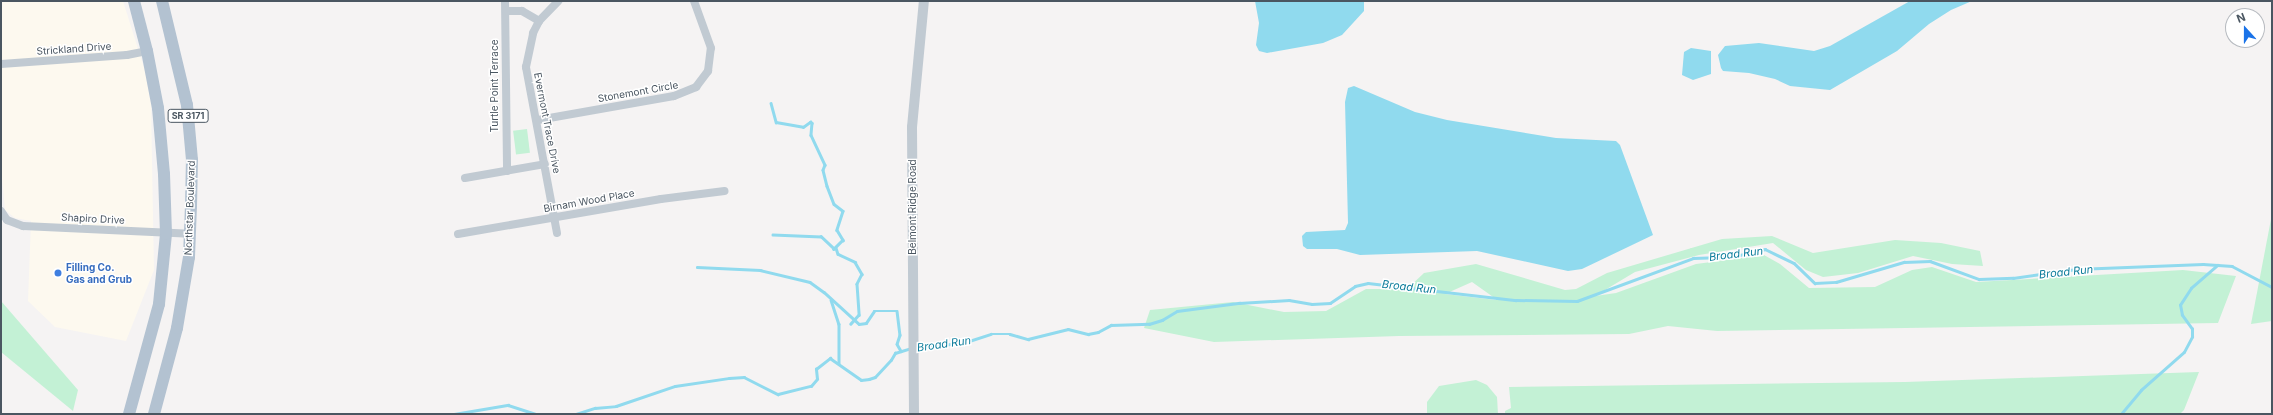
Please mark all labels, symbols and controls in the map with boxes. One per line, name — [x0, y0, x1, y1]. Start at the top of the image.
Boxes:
north arrow — [2225, 8, 2265, 48]
text: N — [2235, 10, 2247, 26]
street label: Strickland Drive — [36, 40, 112, 58]
street label: Turtle Point Terrace — [489, 40, 501, 132]
street label: Evermont Trace Drive — [531, 72, 563, 174]
street label: Stonemont Circle — [597, 79, 679, 105]
road number: SR 3171 — [167, 109, 209, 123]
street label: Belmont Ridge Road — [907, 159, 919, 255]
street label: Northstar Boulevard — [182, 160, 198, 256]
street label: Birnam Wood Place — [543, 187, 635, 215]
street label: Shapiro Drive — [61, 211, 125, 227]
water label: Broad Run — [1708, 244, 1764, 264]
place label: Filling Co. Gas and Grub — [66, 261, 132, 284]
water label: Broad Run — [2038, 263, 2094, 281]
marker: Filling Co. Gas and Grub — [53, 268, 63, 278]
water label: Broad Run — [1381, 278, 1437, 296]
water label: Broad Run — [916, 334, 972, 354]

